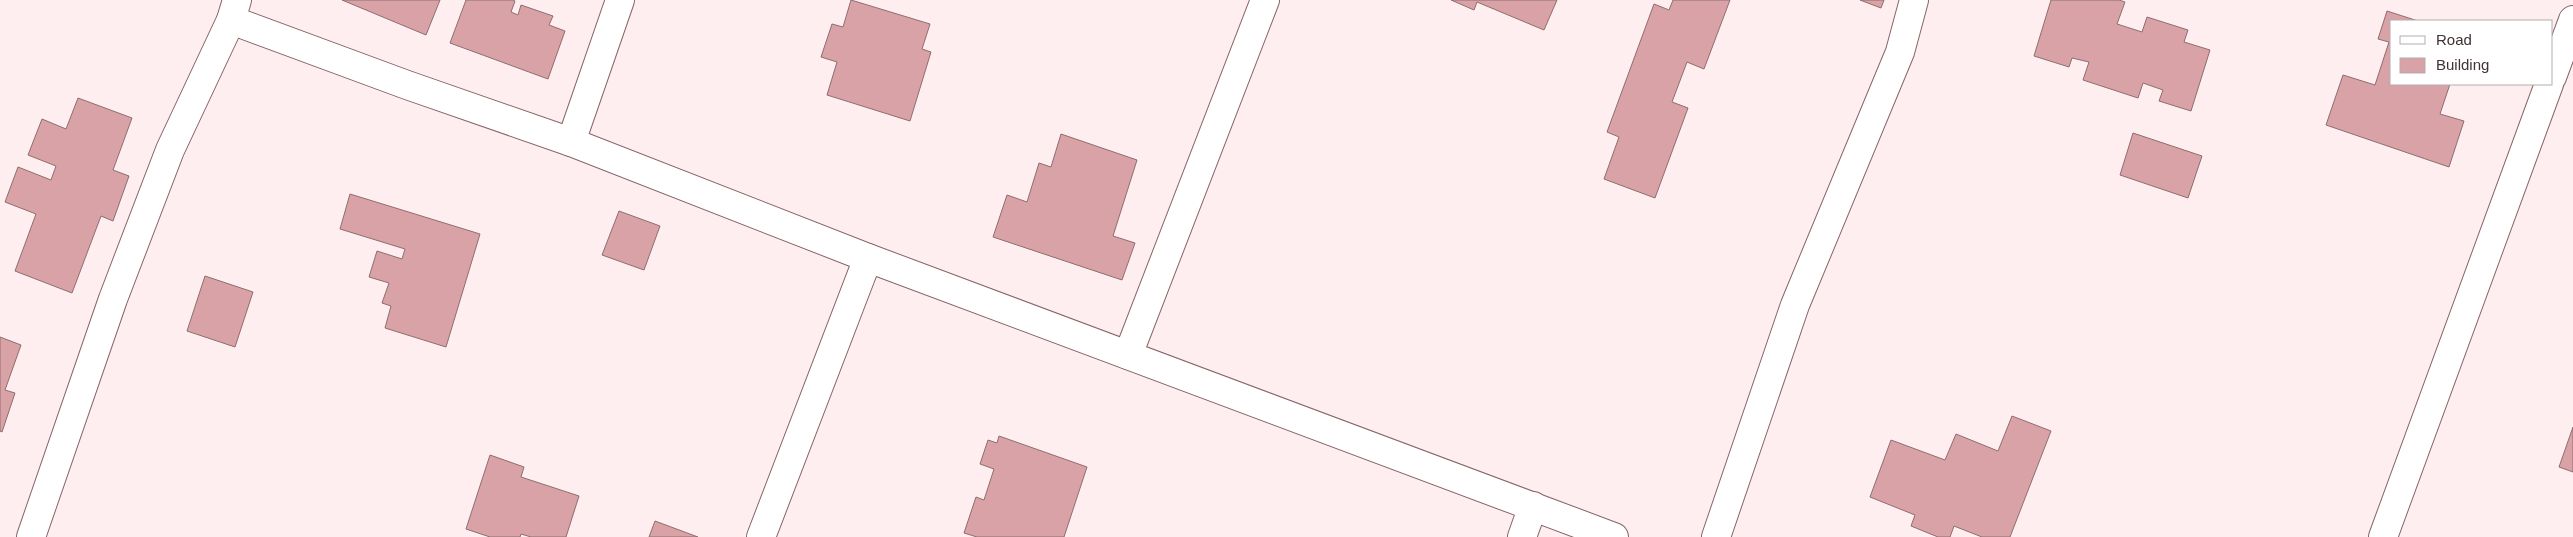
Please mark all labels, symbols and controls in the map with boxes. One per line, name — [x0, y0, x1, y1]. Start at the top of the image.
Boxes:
legend — [2390, 20, 2553, 85]
text: Road — [2436, 31, 2472, 48]
text: Building — [2436, 56, 2489, 73]

